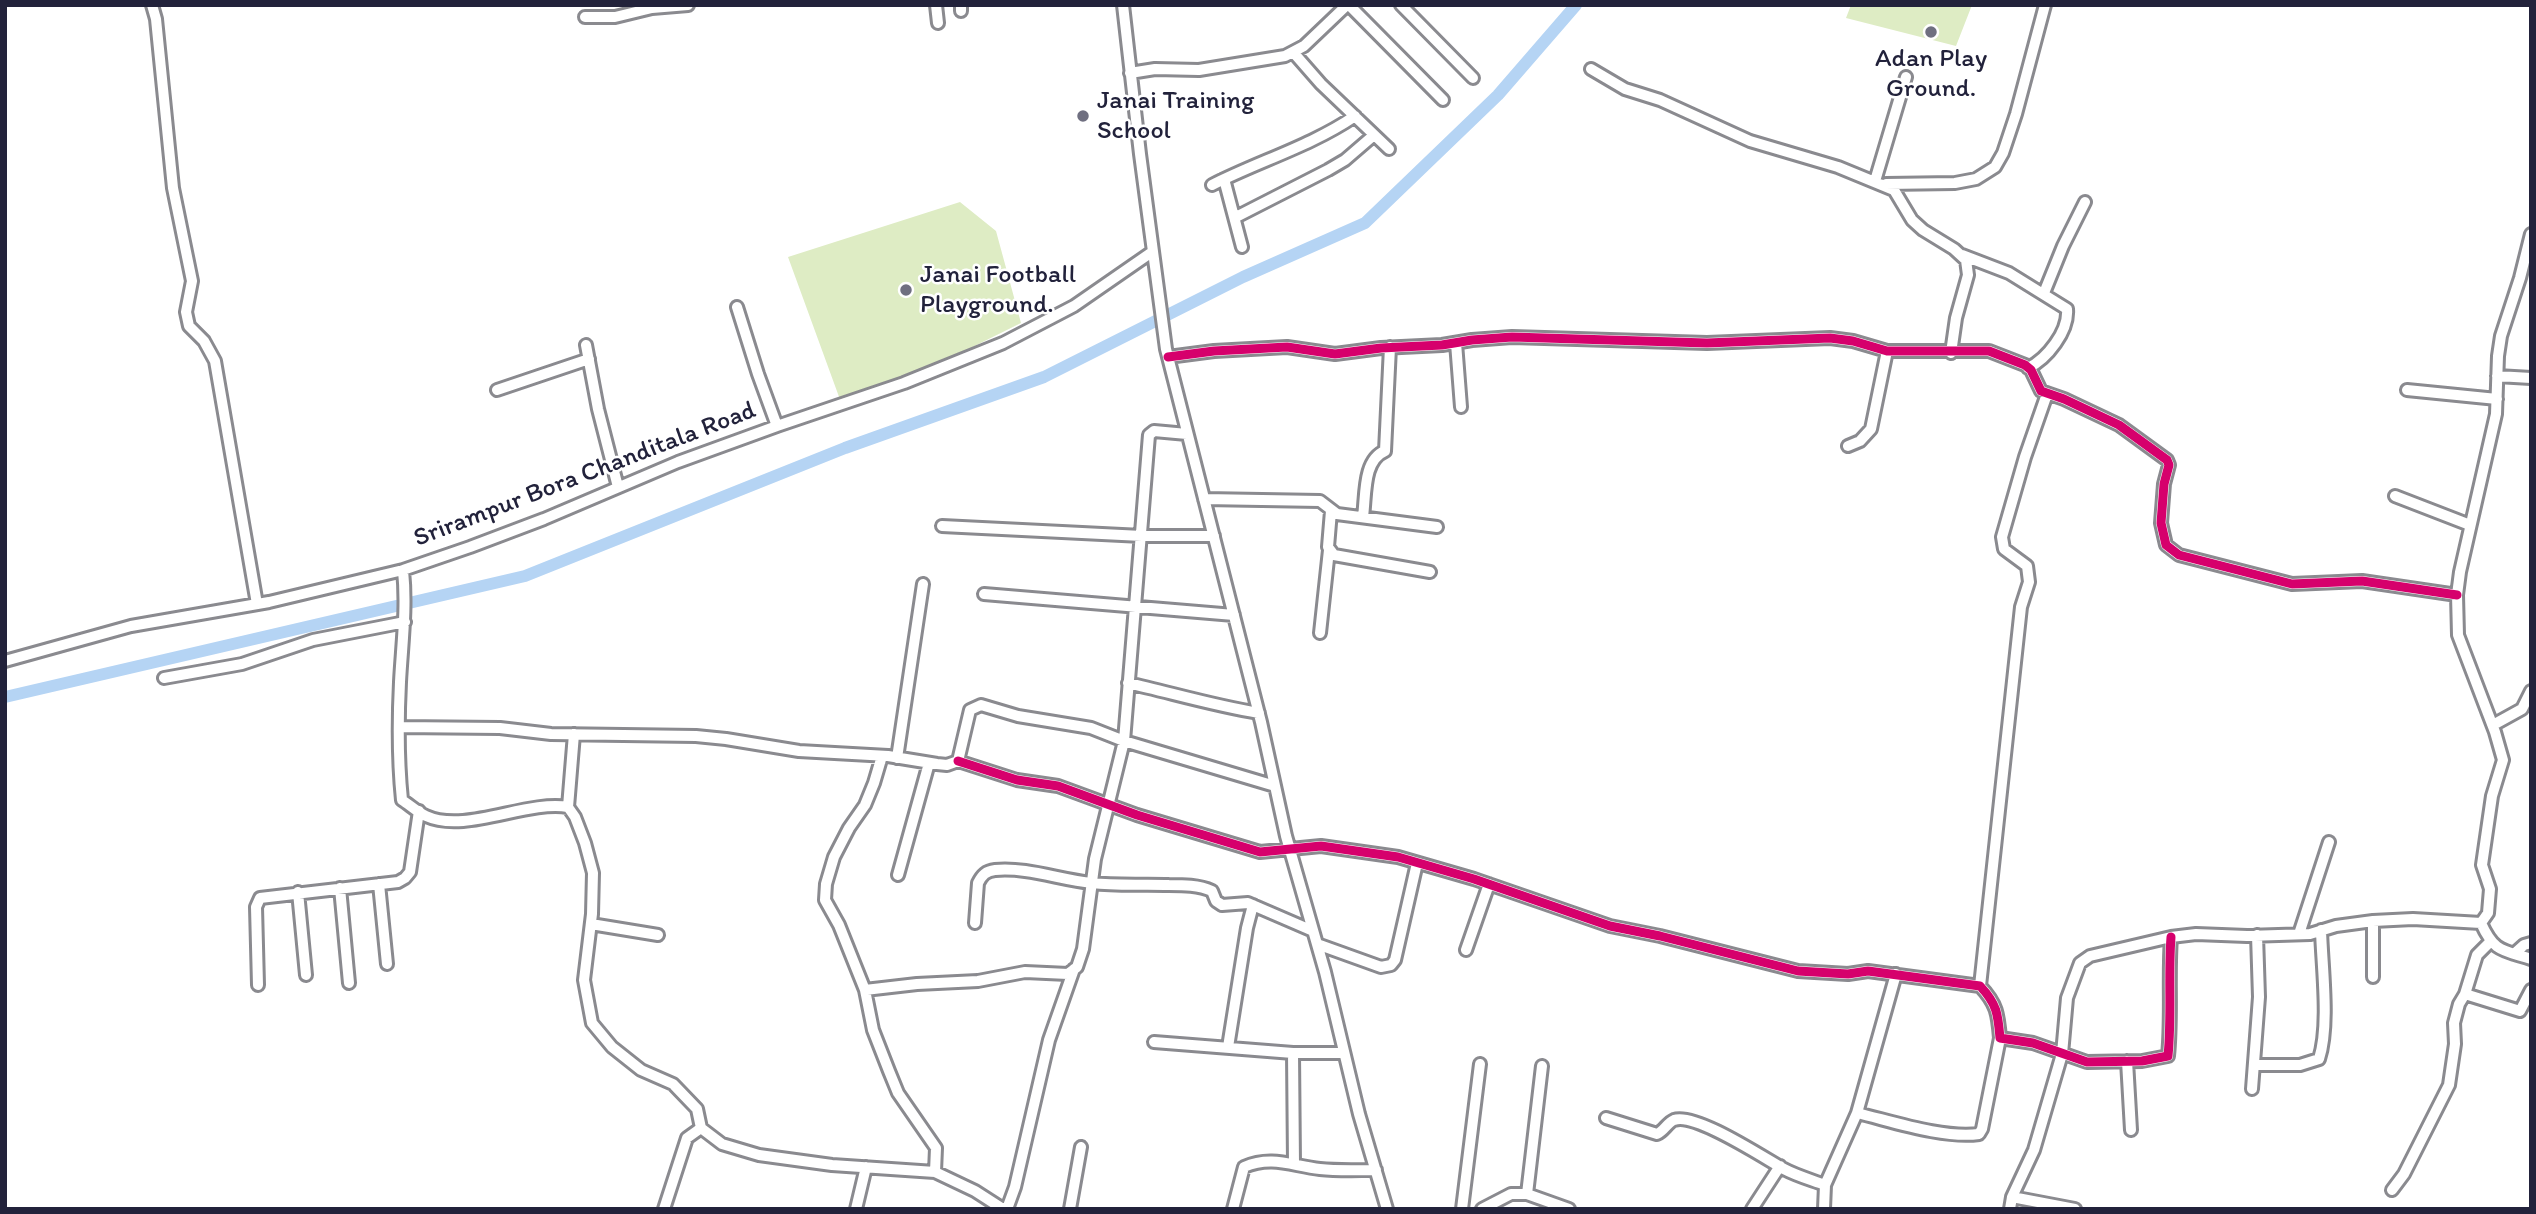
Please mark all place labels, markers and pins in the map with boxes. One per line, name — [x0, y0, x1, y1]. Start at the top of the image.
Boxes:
marker: Adan Play Ground. — [1923, 24, 1939, 40]
place label: Adan Play Ground. — [1875, 43, 1987, 104]
place label: Janai Training School — [1097, 85, 1254, 146]
marker: Janai Training School — [1075, 108, 1091, 124]
place label: Janai Football Playground. — [920, 259, 1076, 320]
marker: Janai Football Playground. — [898, 282, 914, 298]

